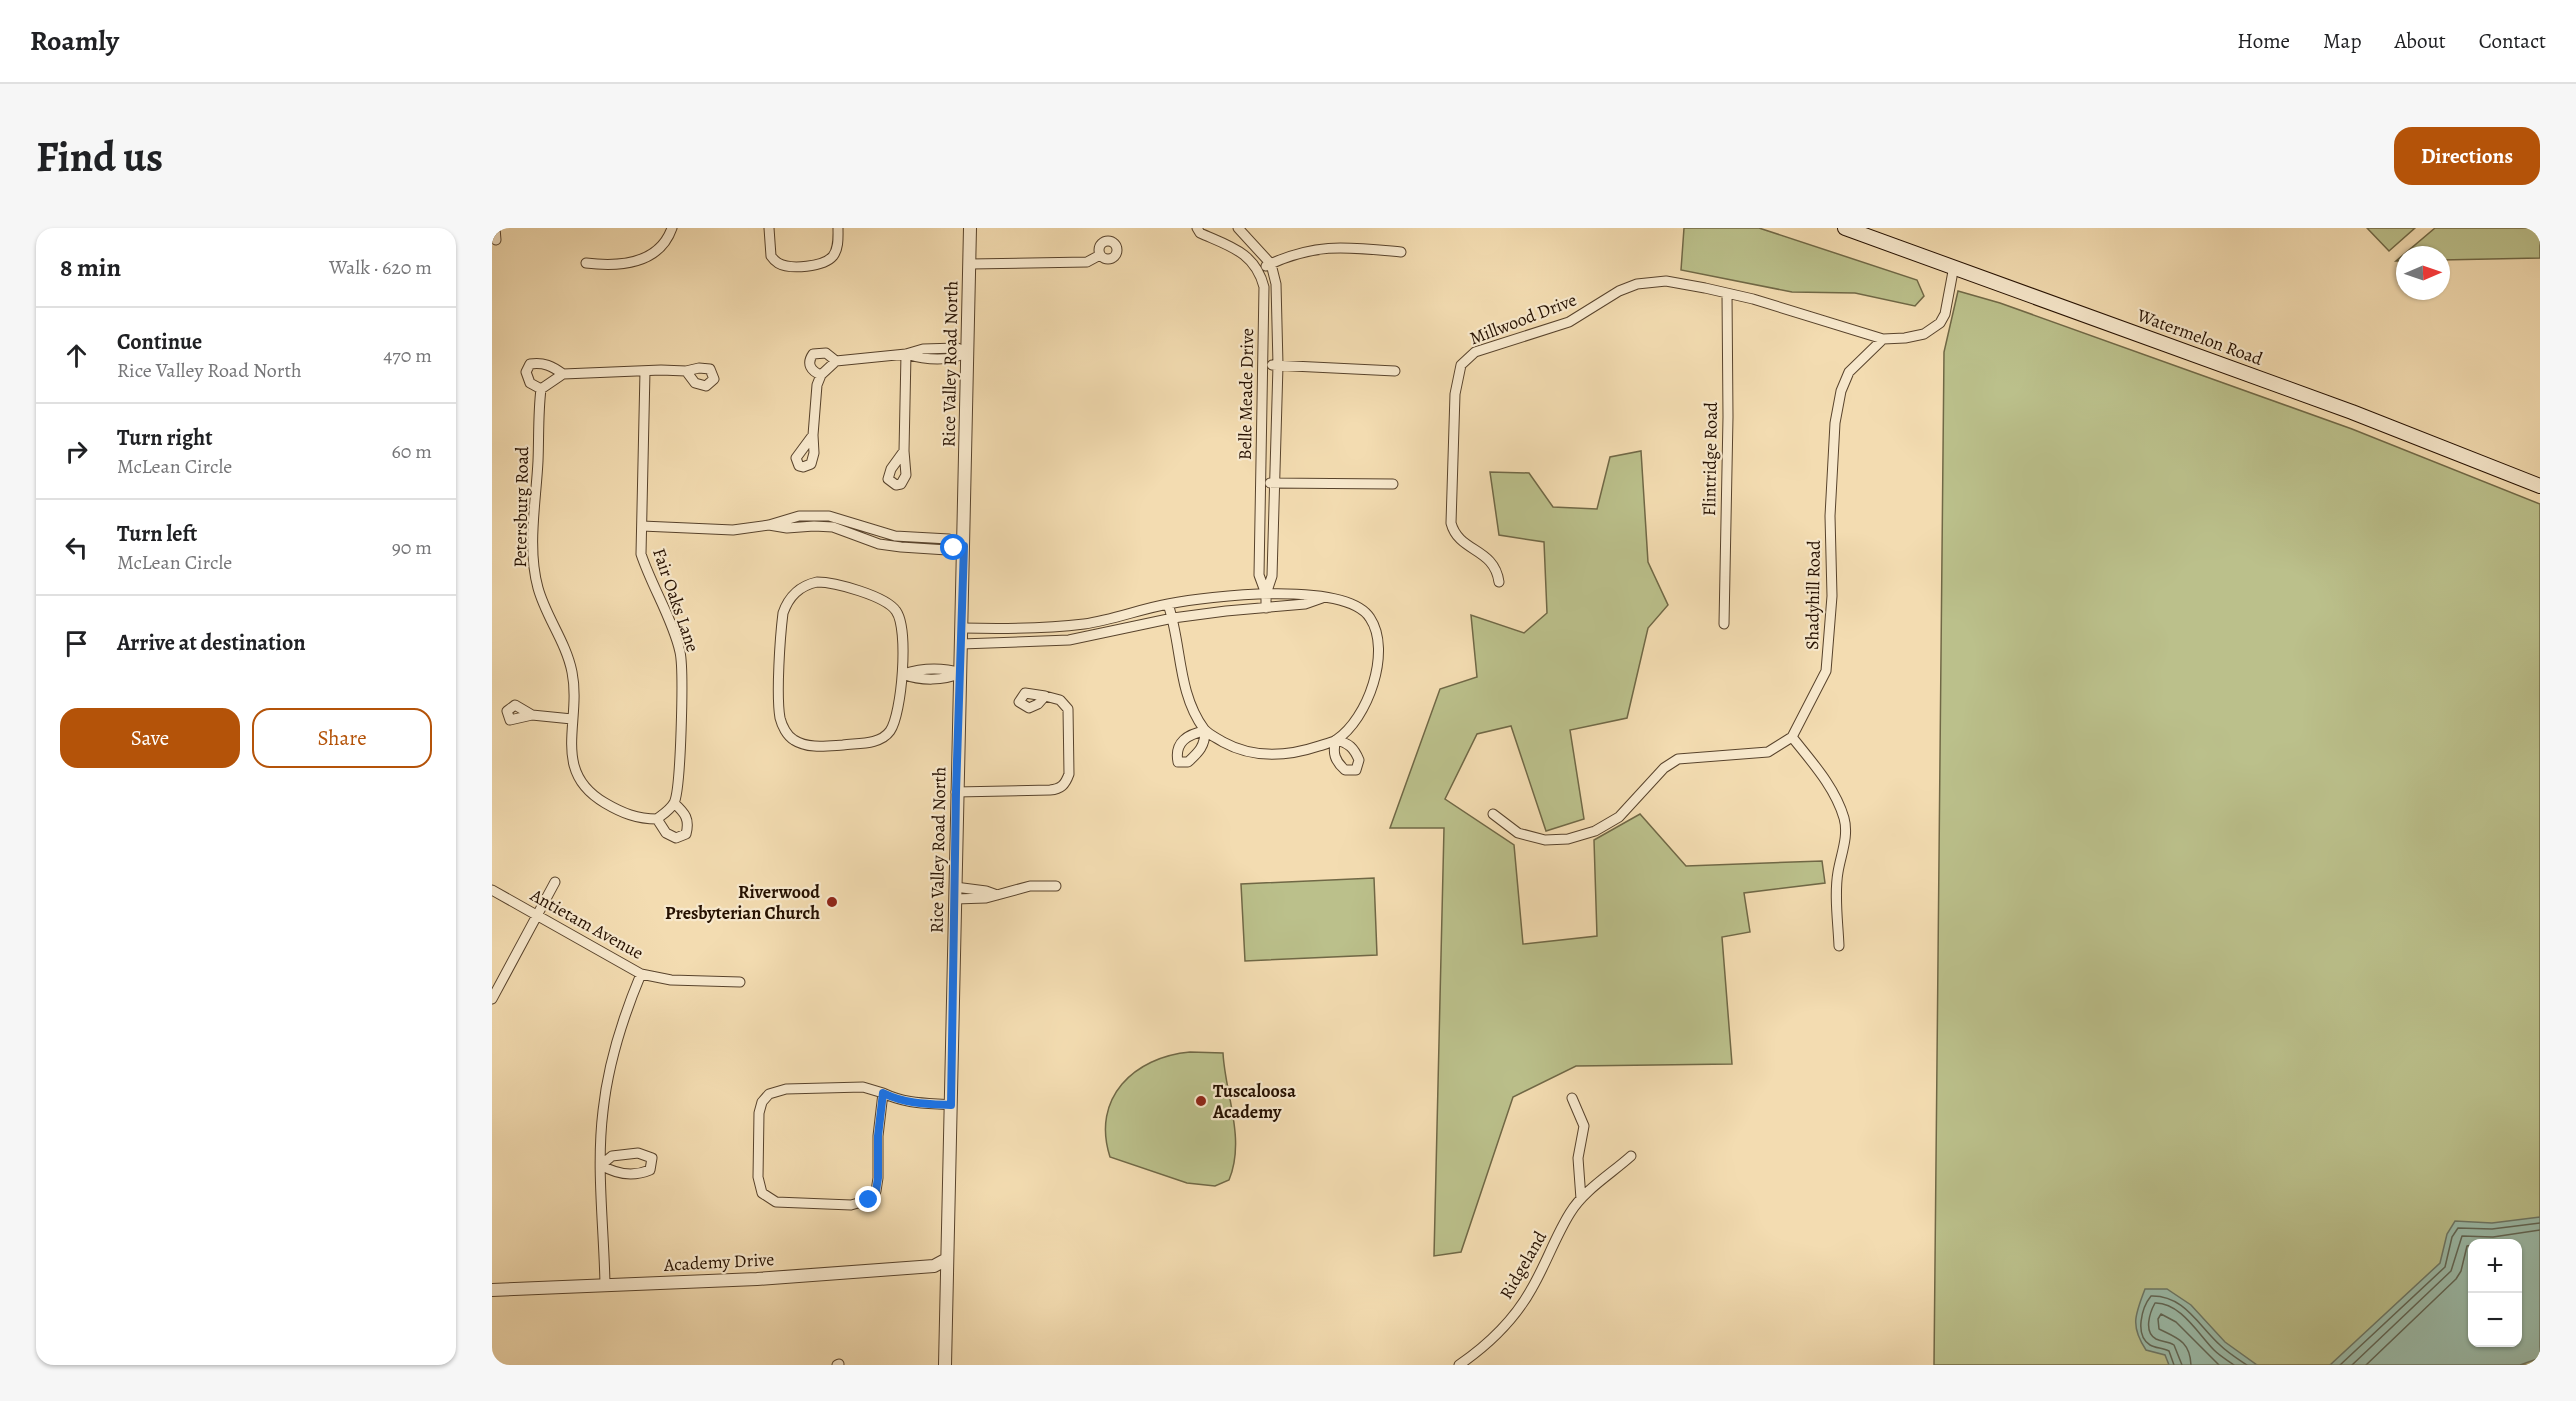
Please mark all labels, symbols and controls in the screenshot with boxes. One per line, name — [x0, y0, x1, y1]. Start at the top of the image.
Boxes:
text: Roamly — [30, 22, 119, 60]
text: Home — [2237, 27, 2290, 55]
text: Map — [2323, 27, 2361, 55]
text: About — [2394, 27, 2446, 55]
text: Contact — [2479, 27, 2546, 55]
button: Directions — [2394, 127, 2540, 185]
text: Find us — [36, 128, 163, 185]
north arrow — [2396, 246, 2450, 300]
text: 8 min — [60, 250, 121, 285]
text: Walk · 620 m — [329, 254, 432, 281]
street label: Rice Valley Road North — [937, 280, 963, 447]
street label: Millwood Drive — [1466, 288, 1580, 350]
street label: Watermelon Road — [2133, 303, 2266, 371]
text: Continue — [117, 327, 202, 357]
street label: Belle Meade Drive — [1233, 328, 1259, 460]
icon: ahead — [60, 339, 93, 372]
text: 470 m — [383, 342, 432, 369]
text: Rice Valley Road North — [117, 357, 302, 384]
street label: Flintridge Road — [1697, 401, 1723, 516]
text: Turn right — [117, 423, 213, 453]
icon: right — [60, 435, 93, 468]
text: 60 m — [392, 438, 432, 465]
street label: Petersburg Road — [508, 446, 534, 568]
text: McLean Circle — [117, 453, 232, 480]
text: Turn left — [117, 519, 197, 549]
icon: left — [60, 531, 93, 564]
text: 90 m — [392, 534, 432, 561]
route start — [940, 534, 966, 560]
street label: Shadyhill Road — [1800, 540, 1826, 650]
street label: Fair Oaks Lane — [647, 545, 705, 655]
text: McLean Circle — [117, 549, 232, 576]
icon: arrive — [60, 627, 93, 660]
text: Arrive at destination — [117, 628, 306, 658]
button: Save — [60, 708, 240, 768]
button: Share — [252, 708, 432, 768]
street label: Rice Valley Road North — [925, 766, 951, 933]
place label: Riverwood Presbyterian Church — [665, 880, 820, 925]
street label: Antietam Avenue — [525, 883, 648, 965]
marker: Riverwood Presbyterian Church — [825, 895, 839, 909]
place label: Tuscaloosa Academy — [1212, 1079, 1296, 1124]
marker: Tuscaloosa Academy — [1194, 1094, 1208, 1108]
route end — [855, 1186, 881, 1212]
street label: Ridgeland — [1494, 1226, 1552, 1303]
map controls — [2468, 1239, 2522, 1347]
button: + — [2468, 1239, 2522, 1293]
street label: Academy Drive — [662, 1247, 775, 1277]
button: − — [2468, 1293, 2522, 1347]

